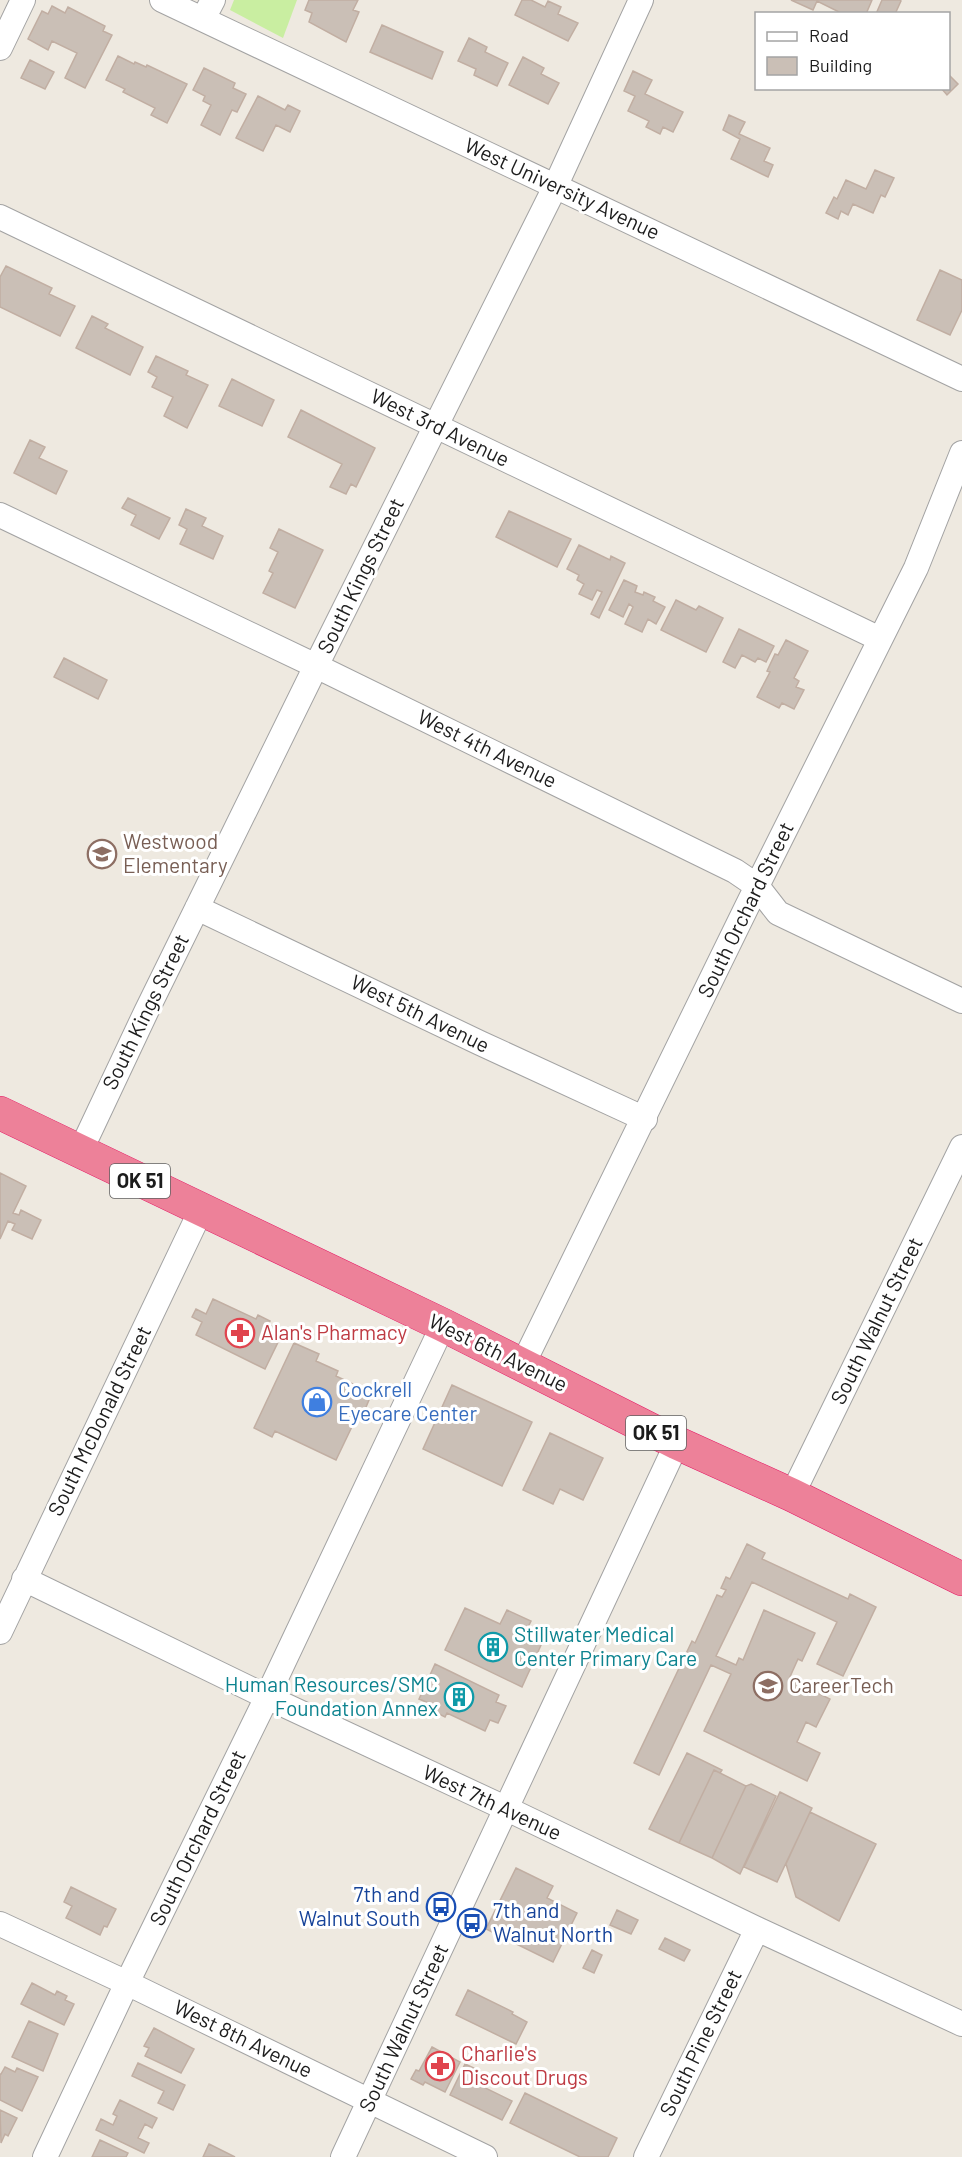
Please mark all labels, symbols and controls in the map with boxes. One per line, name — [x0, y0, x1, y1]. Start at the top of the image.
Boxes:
legend — [755, 12, 950, 90]
text: Road — [809, 24, 849, 46]
text: Building — [809, 54, 872, 76]
street label: West University Avenue — [461, 131, 664, 244]
street label: West 3rd Avenue — [367, 382, 514, 471]
street label: South Kings Street — [311, 493, 408, 657]
street label: West 4th Avenue — [414, 703, 561, 792]
street label: South Orchard Street — [691, 817, 798, 1001]
place label: Westwood Elementary — [123, 828, 228, 877]
school or university icon: Westwood Elementary — [86, 838, 118, 870]
street label: South Kings Street — [96, 929, 193, 1093]
street label: West 5th Avenue — [347, 968, 494, 1057]
road number: OK 51 — [110, 1164, 170, 1198]
street label: South Walnut Street — [824, 1233, 927, 1408]
street label: West 6th Avenue — [425, 1307, 572, 1396]
pharmacy icon: Alan's Pharmacy — [224, 1317, 256, 1349]
place label: Alan's Pharmacy — [261, 1319, 408, 1344]
street label: South McDonald Street — [42, 1321, 156, 1519]
place label: Cockrell Eyecare Center — [338, 1376, 478, 1425]
shop icon: Cockrell Eyecare Center — [301, 1386, 333, 1418]
road number: OK 51 — [626, 1416, 686, 1450]
place label: Stillwater Medical Center Primary Care — [514, 1621, 697, 1670]
building icon: Stillwater Medical Center Primary Care — [477, 1631, 509, 1663]
school or university icon: CareerTech — [752, 1670, 784, 1702]
place label: Human Resources/SMC Foundation Annex — [225, 1671, 438, 1720]
place label: CareerTech — [789, 1672, 894, 1697]
building icon: Human Resources/SMC Foundation Annex — [443, 1681, 475, 1713]
street label: South Orchard Street — [143, 1745, 250, 1929]
street label: West 7th Avenue — [419, 1759, 566, 1845]
place label: 7th and Walnut South — [299, 1881, 420, 1930]
bus stop icon: 7th and Walnut South — [425, 1891, 457, 1923]
place label: 7th and Walnut North — [493, 1897, 613, 1946]
bus stop icon: 7th and Walnut North — [456, 1907, 488, 1939]
street label: South Walnut Street — [353, 1939, 453, 2116]
street label: South Pine Street — [653, 1965, 746, 2120]
street label: West 8th Avenue — [170, 1993, 317, 2082]
place label: Charlie's Discout Drugs — [461, 2040, 588, 2089]
pharmacy icon: Charlie's Discout Drugs — [424, 2050, 456, 2082]

